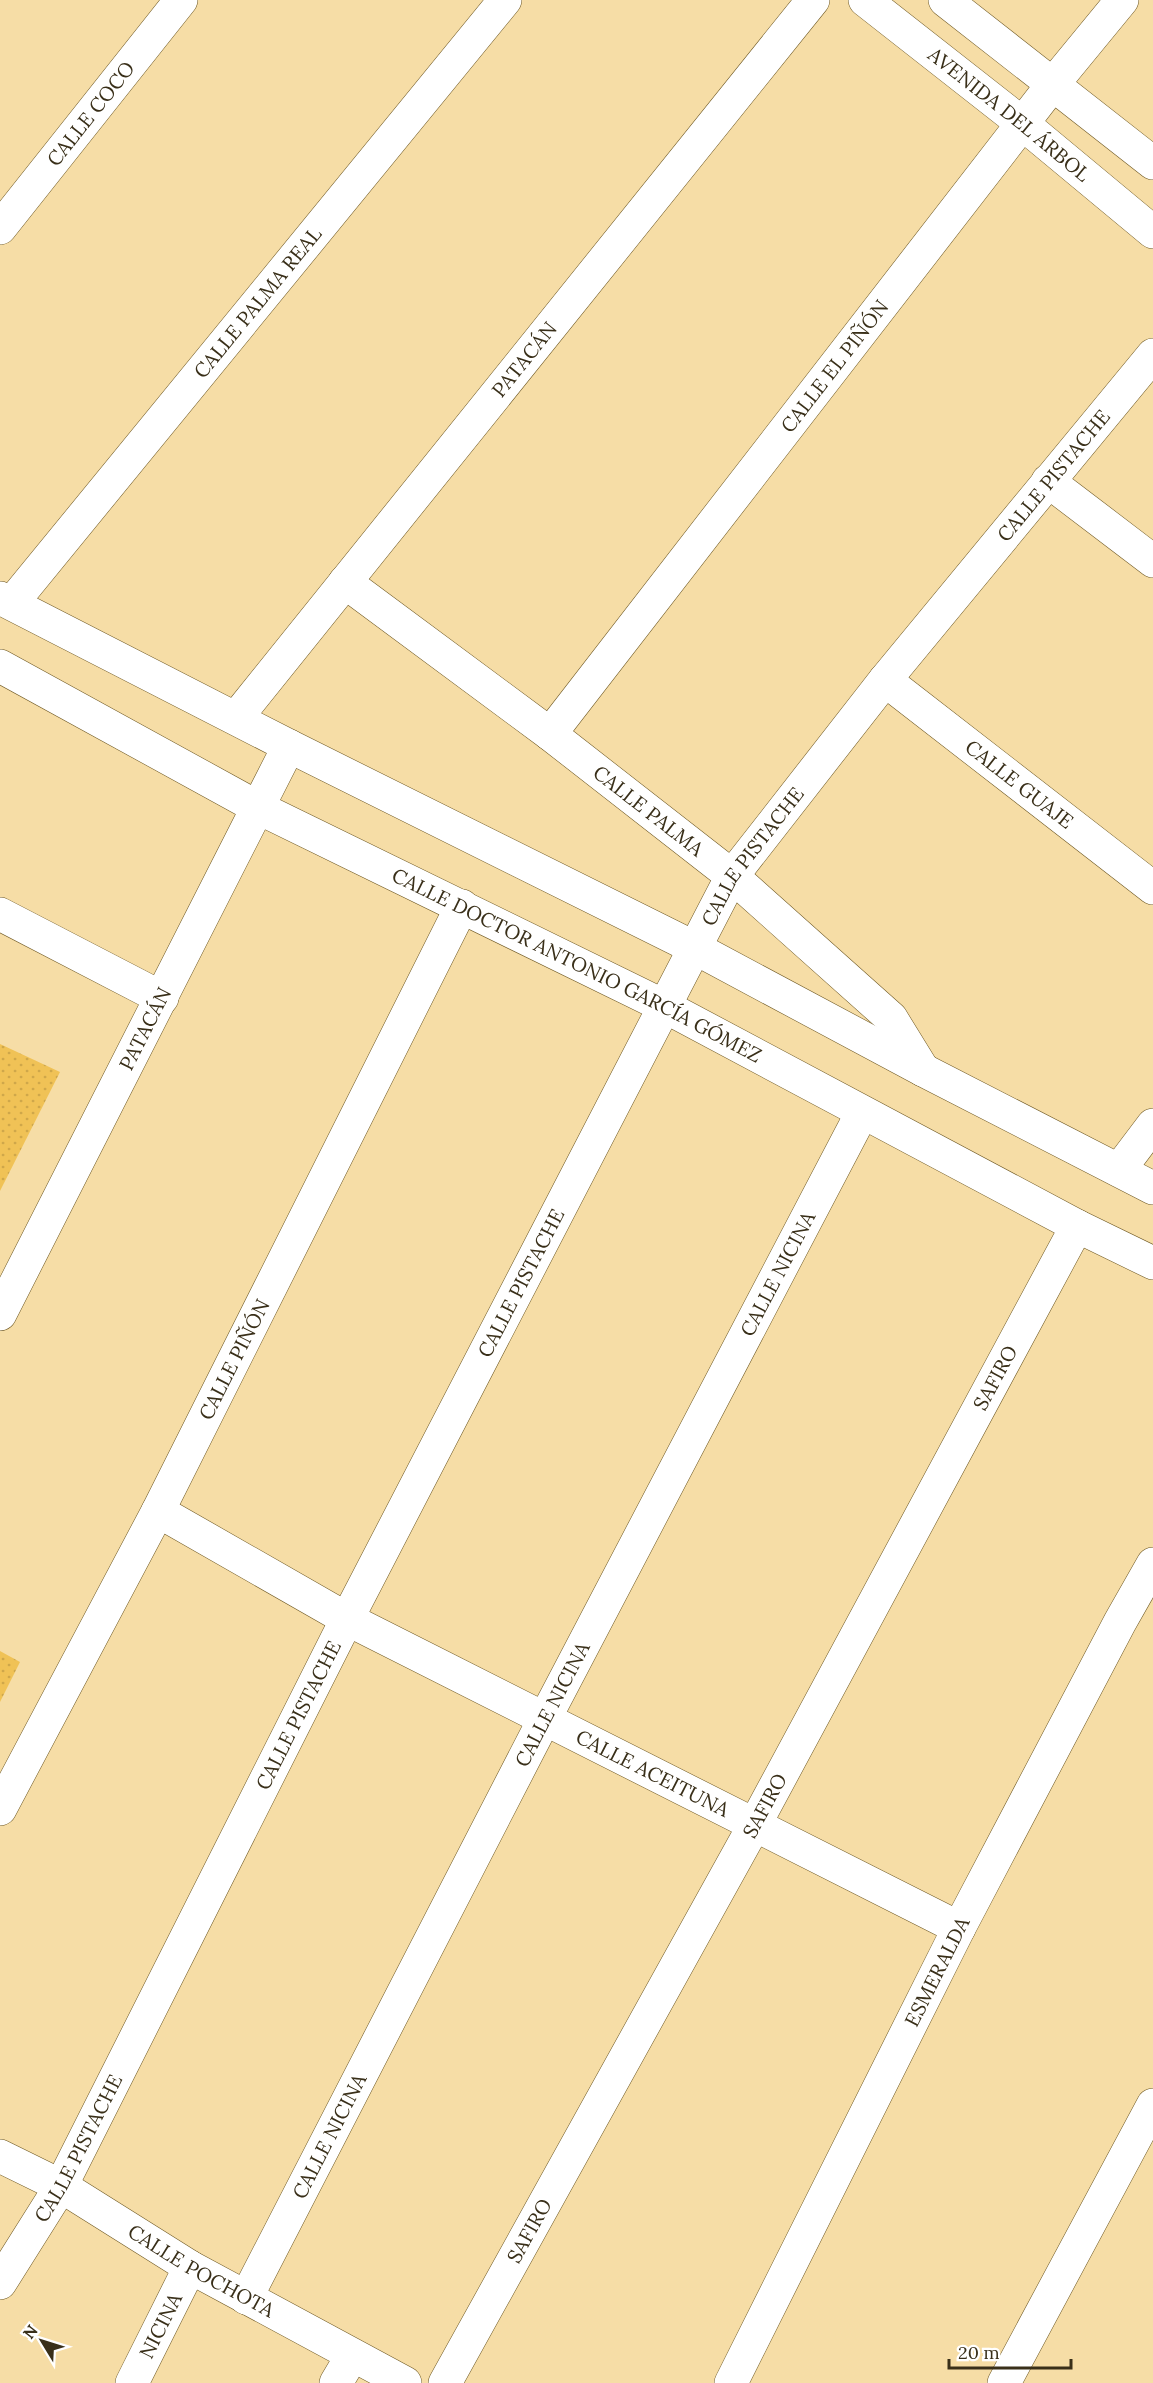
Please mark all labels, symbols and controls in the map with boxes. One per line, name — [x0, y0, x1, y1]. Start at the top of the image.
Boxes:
street label: AVENIDA DEL ÁRBOL — [923, 41, 1096, 187]
street label: CALLE COCO — [41, 56, 140, 171]
street label: CALLE PALMA REAL — [188, 221, 327, 383]
street label: CALLE EL PIÑÓN — [775, 295, 893, 437]
street label: PATACÁN — [486, 316, 562, 402]
street label: CALLE PISTACHE — [991, 404, 1115, 547]
street label: CALLE GUAJE — [960, 734, 1079, 834]
street label: CALLE PALMA — [588, 759, 709, 862]
street label: CALLE PISTACHE — [695, 782, 809, 930]
street label: CALLE DOCTOR ANTONIO GARCÍA GÓMEZ — [388, 862, 766, 1068]
street label: PATACÁN — [113, 983, 176, 1074]
street label: CALLE PISTACHE — [472, 1204, 569, 1361]
street label: CALLE NICINA — [734, 1207, 820, 1340]
street label: CALLE PIÑÓN — [193, 1295, 275, 1424]
street label: SAFIRO — [967, 1341, 1022, 1414]
street label: CALLE PISTACHE — [250, 1636, 346, 1794]
street label: CALLE NICINA — [509, 1637, 595, 1771]
street label: CALLE ACEITUNA — [572, 1724, 734, 1822]
street label: SAFIRO — [737, 1769, 792, 1842]
street label: ESMERALDA — [899, 1912, 975, 2030]
street label: CALLE NICINA — [286, 2069, 372, 2203]
street label: CALLE PISTACHE — [28, 2070, 127, 2227]
street label: SAFIRO — [501, 2194, 557, 2267]
street label: CALLE POCHOTA — [124, 2218, 280, 2323]
street label: NICINA — [133, 2288, 187, 2363]
north arrow — [12, 2311, 72, 2371]
text: N — [18, 2321, 42, 2343]
scale bar — [949, 2332, 1070, 2370]
text: 20 m — [958, 2341, 1000, 2364]

